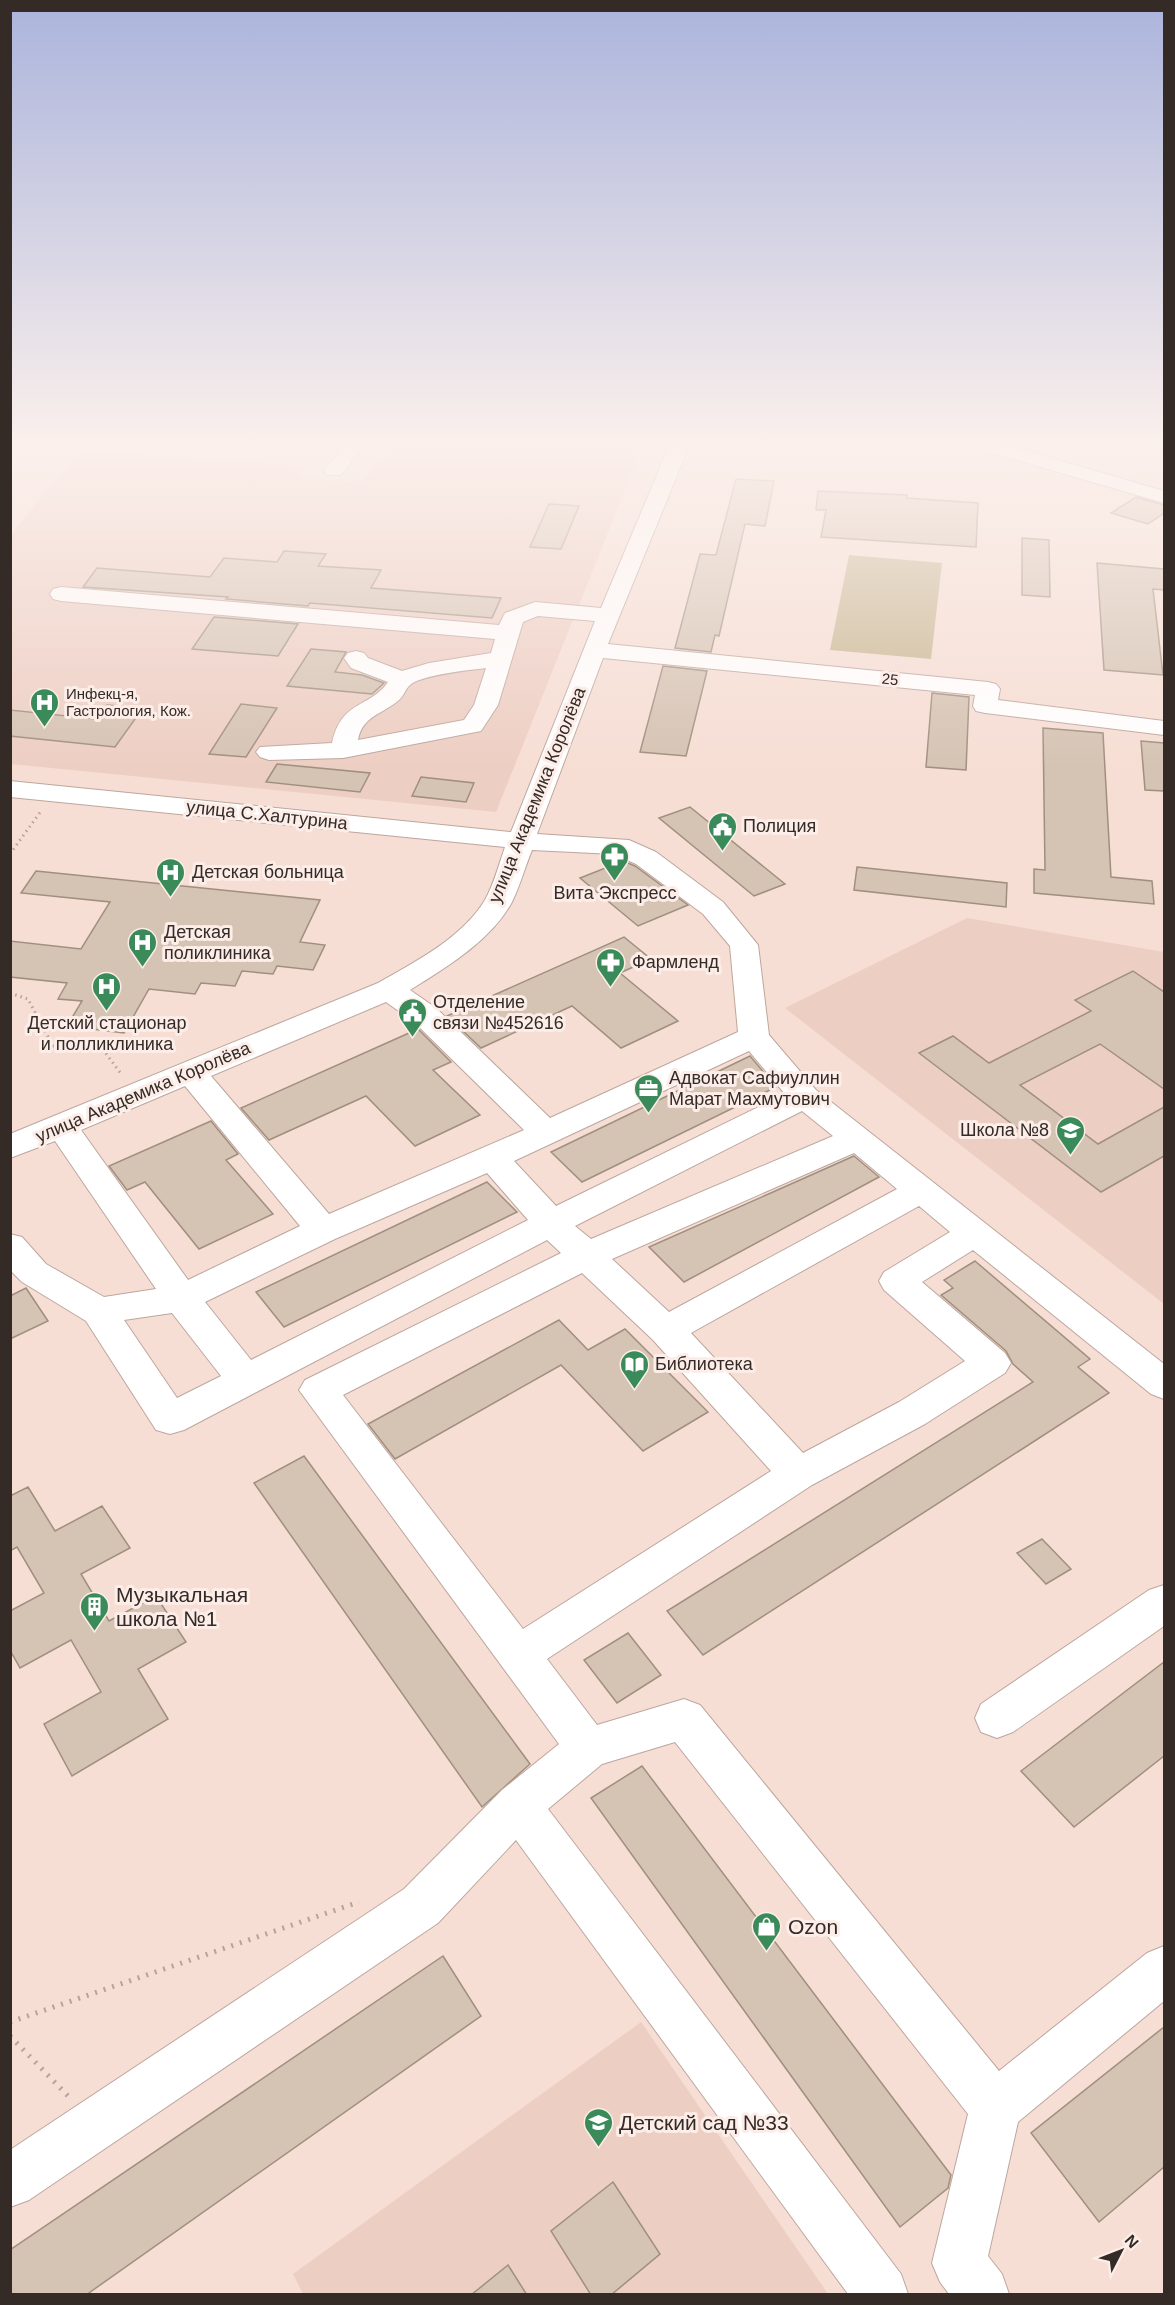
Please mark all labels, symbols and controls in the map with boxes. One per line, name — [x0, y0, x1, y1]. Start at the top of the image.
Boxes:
street label: 25 — [881, 670, 899, 688]
street label: улица Академика Королёва — [484, 683, 590, 906]
place label: Инфекц-я, Гастрология, Кож. — [66, 685, 191, 719]
hospital icon: Инфекц-я, Гастрология, Кож. — [29, 686, 61, 728]
street label: улица С.Халтурина — [185, 797, 350, 834]
public building icon: Полиция — [706, 810, 738, 852]
place label: Полиция — [743, 816, 816, 836]
pharmacy icon: Вита Экспресс — [599, 840, 631, 882]
hospital icon: Детская больница — [155, 856, 187, 898]
place label: Детская больница — [192, 862, 345, 882]
place label: Вита Экспресс — [554, 883, 676, 903]
place label: Детская поликлиника — [164, 922, 272, 963]
hospital icon: Детская поликлиника — [127, 926, 159, 968]
pharmacy icon: Фармленд — [595, 946, 627, 988]
place label: Фармленд — [632, 952, 720, 972]
hospital icon: Детский стационар и полликлиника — [91, 970, 123, 1012]
place label: Отделение связи №452616 — [433, 992, 564, 1033]
public building icon: Отделение связи №452616 — [396, 996, 428, 1038]
place label: Детский стационар и полликлиника — [27, 1013, 187, 1054]
street label: улица Академика Королёва — [33, 1037, 254, 1146]
place label: Адвокат Сафиуллин Марат Махмутович — [669, 1068, 840, 1109]
office icon: Адвокат Сафиуллин Марат Махмутович — [632, 1072, 664, 1114]
school or university icon: Школа №8 — [1054, 1114, 1086, 1156]
place label: Школа №8 — [960, 1120, 1049, 1140]
library icon: Библиотека — [618, 1348, 650, 1390]
place label: Библиотека — [655, 1354, 754, 1374]
place label: Музыкальная школа №1 — [116, 1583, 248, 1630]
building icon: Музыкальная школа №1 — [79, 1590, 111, 1632]
shop icon: Ozon — [751, 1910, 783, 1952]
place label: Ozon — [788, 1915, 838, 1938]
school or university icon: Детский сад №33 — [582, 2106, 614, 2148]
place label: Детский сад №33 — [619, 2111, 789, 2134]
north arrow — [1091, 2221, 1151, 2281]
text: N — [1122, 2231, 1142, 2251]

